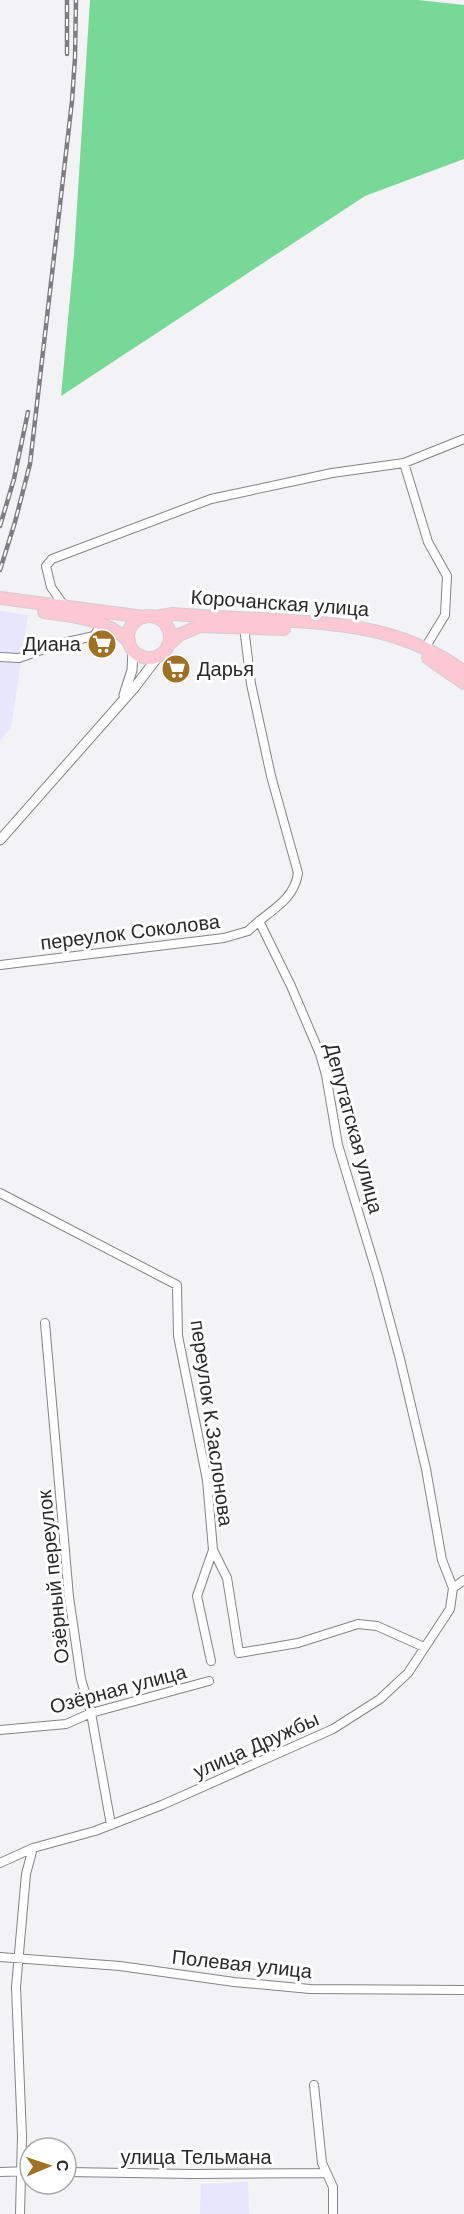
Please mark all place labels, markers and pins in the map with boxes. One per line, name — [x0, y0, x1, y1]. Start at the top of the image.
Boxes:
supermarket icon: Диана — [86, 628, 118, 660]
place label: Диана — [23, 633, 82, 655]
supermarket icon: Дарья — [160, 653, 192, 685]
place label: Дарья — [197, 658, 254, 680]

